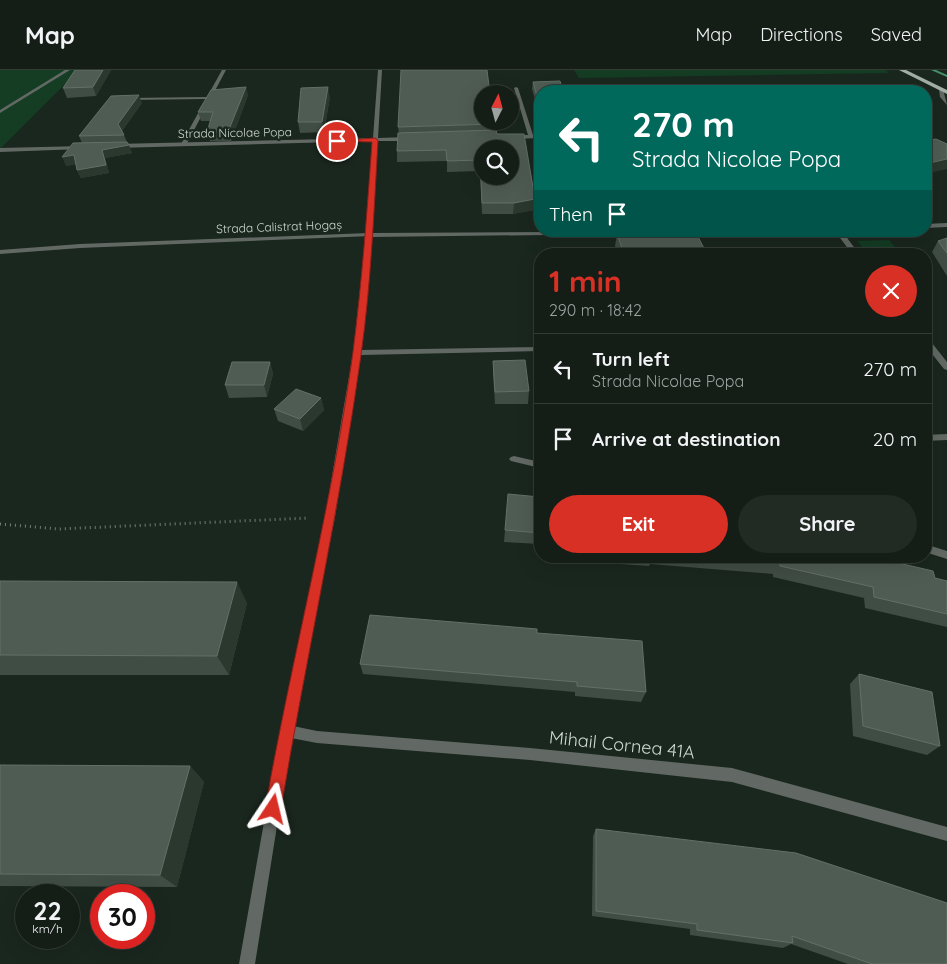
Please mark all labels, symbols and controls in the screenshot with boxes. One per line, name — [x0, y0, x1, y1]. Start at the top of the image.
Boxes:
text: Map — [25, 20, 75, 50]
text: Map — [695, 23, 732, 46]
text: Directions — [760, 23, 843, 46]
text: Saved — [871, 23, 922, 46]
north arrow — [474, 85, 519, 130]
map controls — [474, 85, 519, 185]
text: 270 m — [632, 102, 735, 146]
icon: left — [549, 105, 614, 170]
pin — [316, 120, 358, 162]
street label: Strada Nicolae Popa — [178, 124, 292, 141]
icon: arrive — [323, 127, 351, 155]
button: search — [474, 140, 519, 185]
text: Strada Nicolae Popa — [632, 145, 841, 173]
icon: arrive — [603, 200, 631, 228]
text: Then — [549, 202, 593, 226]
street label: Strada Calistrat Hogaș — [216, 217, 342, 236]
text: 1 min — [549, 262, 622, 300]
button: close — [865, 265, 917, 317]
text: 290 m · 18:42 — [549, 300, 642, 320]
text: Turn left — [592, 347, 670, 371]
icon: left — [549, 355, 577, 383]
text: 270 m — [863, 357, 917, 381]
text: Strada Nicolae Popa — [592, 371, 744, 391]
icon: arrive — [549, 425, 577, 453]
text: Arrive at destination — [592, 427, 781, 451]
text: 20 m — [873, 427, 917, 451]
button: Exit — [549, 495, 728, 553]
button: Share — [738, 495, 917, 553]
street label: Mihail Cornea 41A — [548, 725, 696, 764]
position arrow — [246, 782, 298, 834]
speed limit sign: 30 — [90, 884, 155, 949]
text: 22 — [33, 895, 62, 926]
text: km/h — [32, 921, 63, 936]

